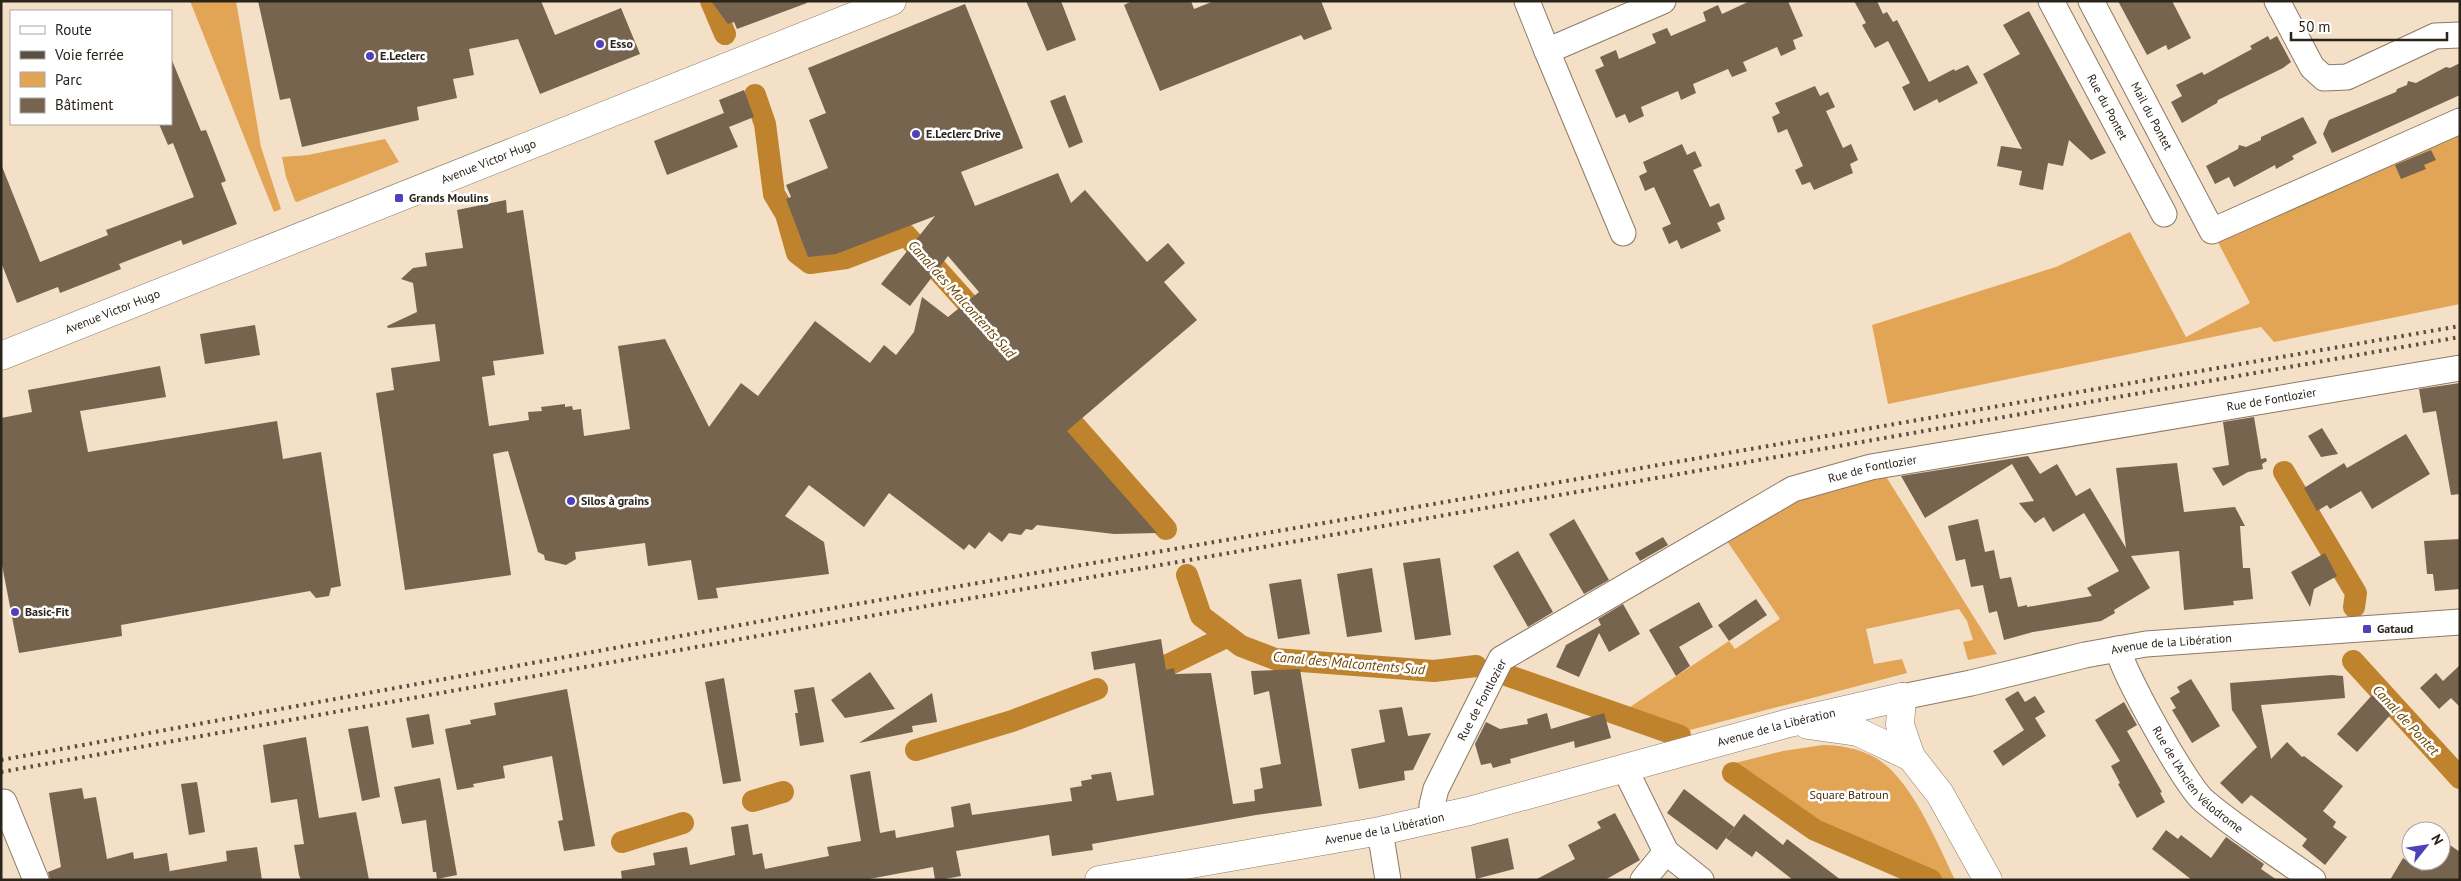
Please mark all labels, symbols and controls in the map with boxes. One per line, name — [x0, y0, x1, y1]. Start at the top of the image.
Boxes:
legend — [10, 10, 172, 125]
scale bar — [2291, 10, 2447, 42]
text: 50 m — [2298, 17, 2331, 36]
text: Route — [55, 20, 92, 39]
place label: Esso — [610, 36, 633, 51]
marker: Esso — [594, 38, 606, 50]
text: Voie ferrée — [54, 45, 124, 64]
place label: E.Leclerc — [380, 48, 425, 63]
marker: E.Leclerc — [364, 50, 376, 62]
text: Parc — [55, 70, 82, 89]
street label: Rue du Pontet — [2084, 71, 2131, 142]
street label: Mail du Pontet — [2128, 79, 2176, 152]
text: Bâtiment — [55, 95, 113, 114]
place label: E.Leclerc Drive — [926, 126, 1001, 141]
marker: E.Leclerc Drive — [910, 128, 922, 140]
street label: Avenue Victor Hugo — [439, 136, 538, 187]
place label: Grands Moulins — [409, 190, 488, 205]
marker: Grands Moulins — [393, 192, 405, 204]
water label: Canal des Malcontents Sud — [904, 236, 1020, 362]
street label: Avenue Victor Hugo — [63, 285, 162, 337]
street label: Rue de Fontlozier — [2226, 384, 2317, 414]
street label: Rue de Fontlozier — [1826, 451, 1918, 486]
place label: Silos à grains — [581, 493, 649, 508]
marker: Silos à grains — [565, 495, 577, 507]
place label: Basic-Fit — [25, 604, 70, 619]
marker: Basic-Fit — [9, 606, 21, 618]
place label: Gataud — [2377, 621, 2413, 636]
marker: Gataud — [2361, 623, 2373, 635]
street label: Avenue de la Libération — [2110, 630, 2232, 657]
water label: Canal des Malcontents Sud — [1272, 647, 1427, 679]
street label: Rue de Fontlozier — [1454, 656, 1509, 743]
water label: Canal de Pontet — [2369, 681, 2444, 759]
street label: Avenue de la Libération — [1715, 705, 1837, 749]
street label: Rue de l'Ancien Vélodrome — [2149, 723, 2246, 836]
park label: Square Batroun — [1809, 787, 1889, 802]
street label: Avenue de la Libération — [1323, 809, 1446, 848]
north arrow — [2401, 821, 2451, 871]
text: N — [2427, 831, 2447, 848]

